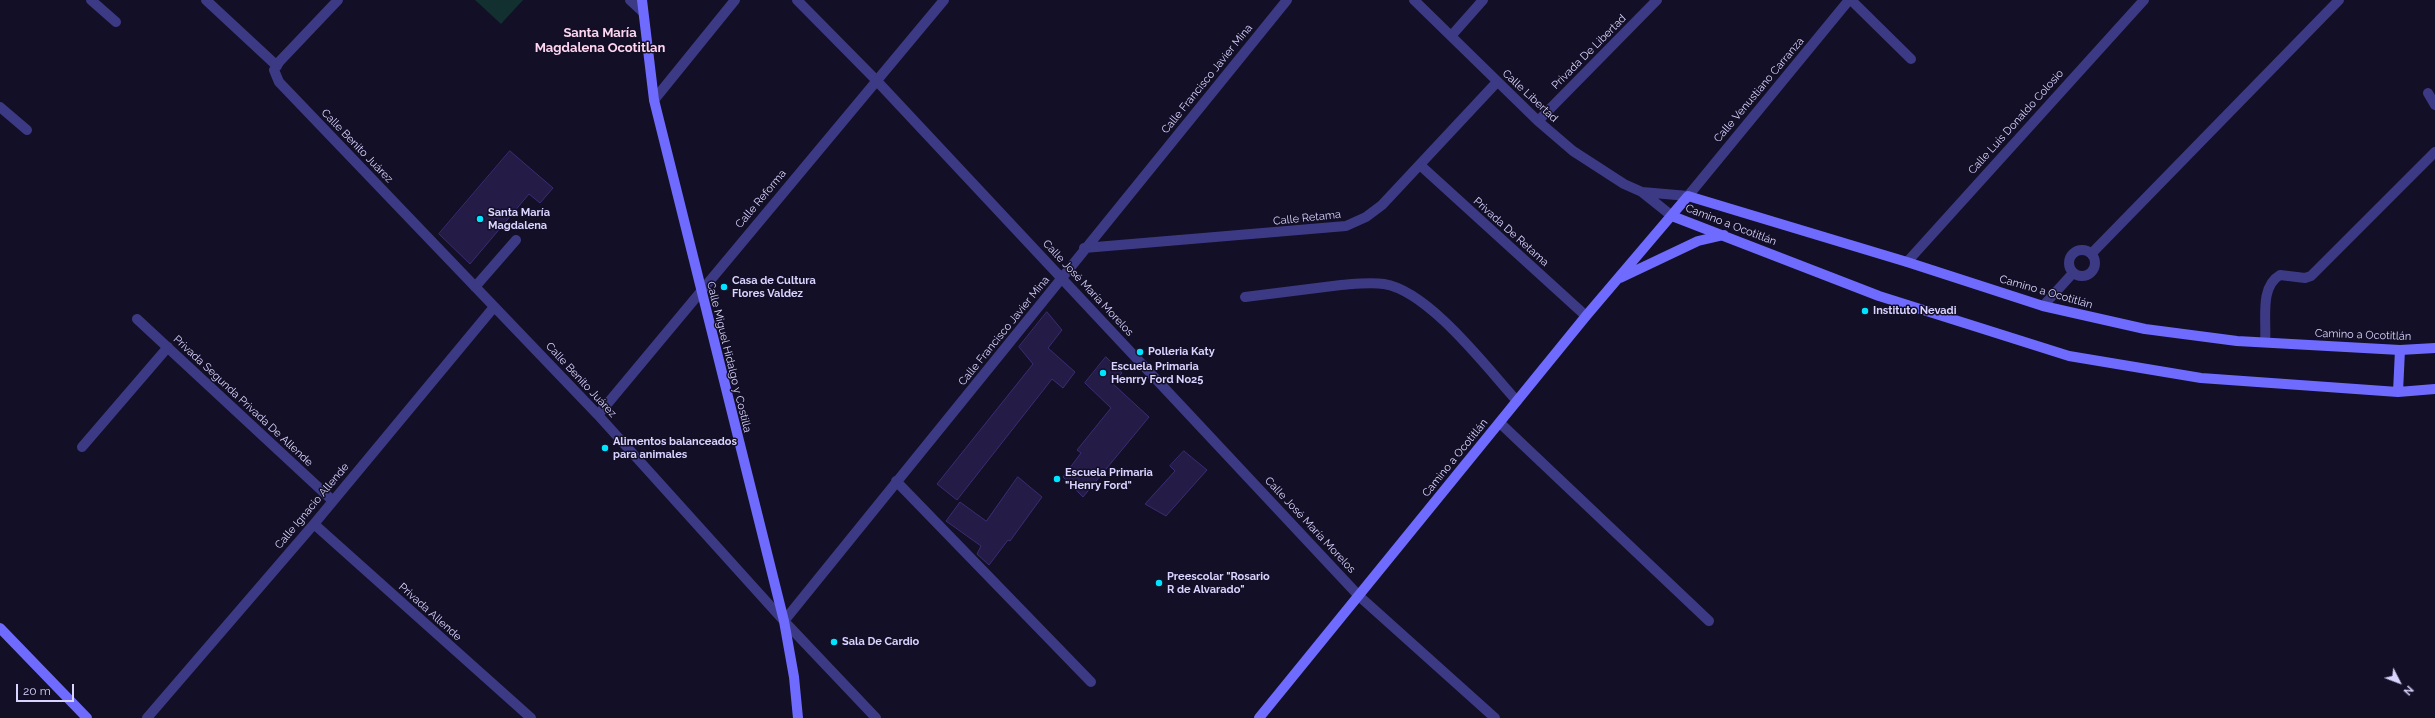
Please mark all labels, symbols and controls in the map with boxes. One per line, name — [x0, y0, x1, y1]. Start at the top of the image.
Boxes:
street label: Privada De Libertad — [1549, 12, 1629, 92]
street label: Calle Francisco Javier Mina — [1159, 22, 1255, 136]
district label: Santa María Magdalena Ocotitlan — [535, 25, 665, 56]
street label: Calle Venustiano Carranza — [1711, 35, 1807, 145]
street label: Calle Libertad — [1499, 67, 1561, 125]
street label: Calle Luis Donaldo Colosio — [1966, 67, 2066, 177]
street label: Calle Benito Juárez — [318, 106, 396, 186]
street label: Calle Reforma — [733, 167, 789, 231]
street label: Privada De Retama — [1471, 195, 1551, 269]
street label: Camino a Ocotitlán — [1684, 202, 1778, 248]
place label: Santa María Magdalena — [488, 206, 550, 232]
street label: Calle Retama — [1273, 208, 1341, 228]
marker: Santa María Magdalena — [475, 214, 485, 224]
street label: Calle José María Morelos — [1040, 237, 1136, 339]
street label: Camino a Ocotitlán — [1998, 272, 2094, 312]
place label: Casa de Cultura Flores Valdez — [732, 274, 816, 300]
street label: Calle Francisco Javier Mina — [956, 274, 1052, 388]
street label: Calle Miguel Hidalgo y Costilla — [704, 280, 754, 434]
marker: Casa de Cultura Flores Valdez — [719, 282, 729, 292]
place label: Instituto Nevadi — [1873, 304, 1957, 318]
marker: Instituto Nevadi — [1860, 306, 1870, 316]
street label: Camino a Ocotitlán — [2315, 327, 2411, 343]
street label: Privada Segunda Privada De Allende — [170, 333, 316, 469]
street label: Calle Benito Juárez — [543, 340, 619, 420]
place label: Polleria Katy — [1148, 345, 1215, 359]
marker: Polleria Katy — [1135, 347, 1145, 357]
place label: Escuela Primaria Henrry Ford No25 — [1111, 360, 1203, 386]
marker: Escuela Primaria Henrry Ford No25 — [1098, 368, 1108, 378]
street label: Camino a Ocotitlán — [1420, 416, 1490, 500]
place label: Alimentos balanceados para animales — [613, 435, 737, 461]
marker: Alimentos balanceados para animales — [600, 443, 610, 453]
street label: Calle Ignacio Allende — [272, 460, 352, 552]
place label: Escuela Primaria "Henry Ford" — [1065, 466, 1153, 492]
marker: Escuela Primaria "Henry Ford" — [1052, 474, 1062, 484]
street label: Calle José María Morelos — [1262, 474, 1358, 576]
place label: Preescolar "Rosario R de Alvarado" — [1167, 570, 1270, 596]
marker: Preescolar "Rosario R de Alvarado" — [1154, 578, 1164, 588]
street label: Privada Allende — [396, 580, 464, 644]
place label: Sala De Cardio — [842, 635, 919, 649]
marker: Sala De Cardio — [829, 637, 839, 647]
north arrow — [2379, 662, 2419, 702]
scale bar — [18, 676, 76, 702]
text: N — [2401, 683, 2416, 698]
text: 20 m — [23, 684, 51, 698]

